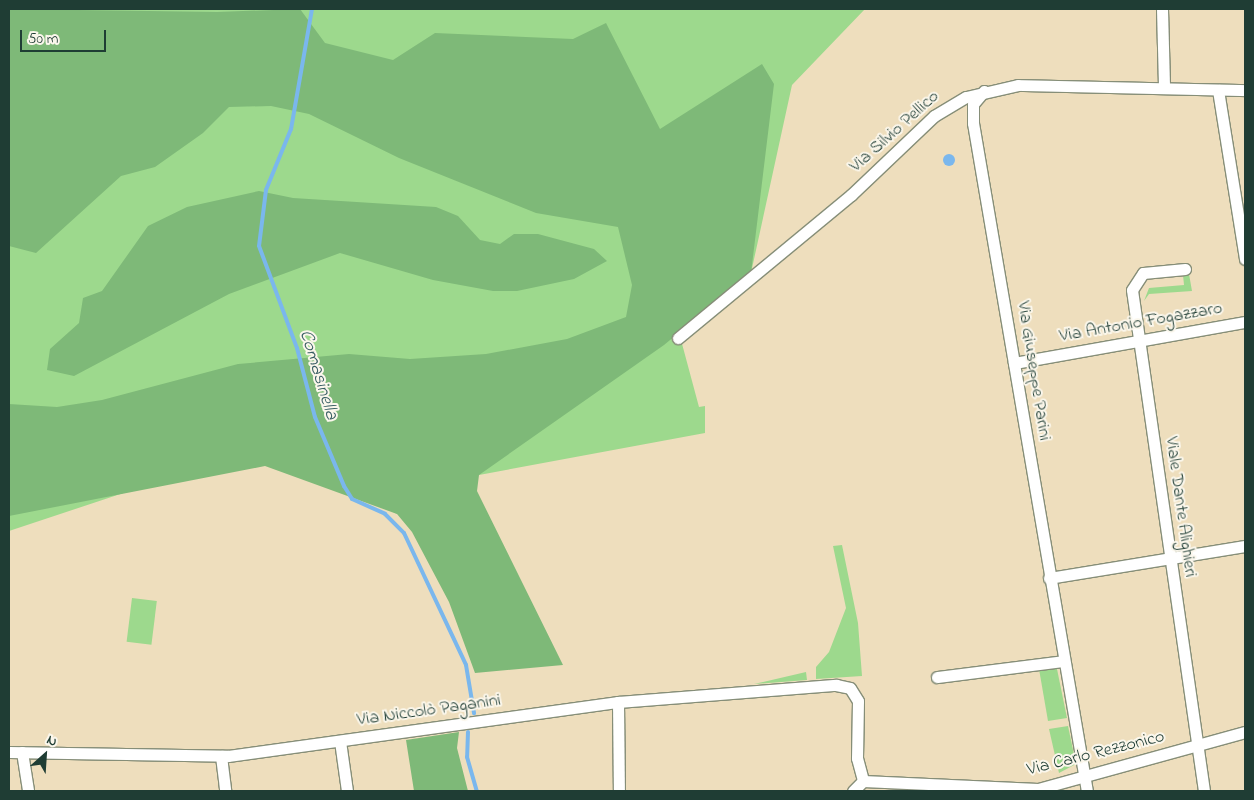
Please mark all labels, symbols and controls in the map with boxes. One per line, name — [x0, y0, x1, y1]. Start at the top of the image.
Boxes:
scale bar — [22, 20, 109, 52]
text: 50 m — [28, 28, 58, 50]
street label: Via Silvio Pellico — [846, 86, 944, 178]
street label: Via Antonio Fogazzaro — [1058, 298, 1224, 348]
street label: Via Giuseppe Parini — [1011, 300, 1055, 442]
water label: Comasinella — [294, 327, 342, 423]
street label: Viale Dante Alighieri — [1159, 435, 1201, 579]
street label: Via Niccolò Paganini — [356, 690, 502, 732]
street label: Via Carlo Rezzonico — [1025, 726, 1167, 782]
north arrow — [20, 730, 70, 780]
text: N — [43, 730, 61, 753]

